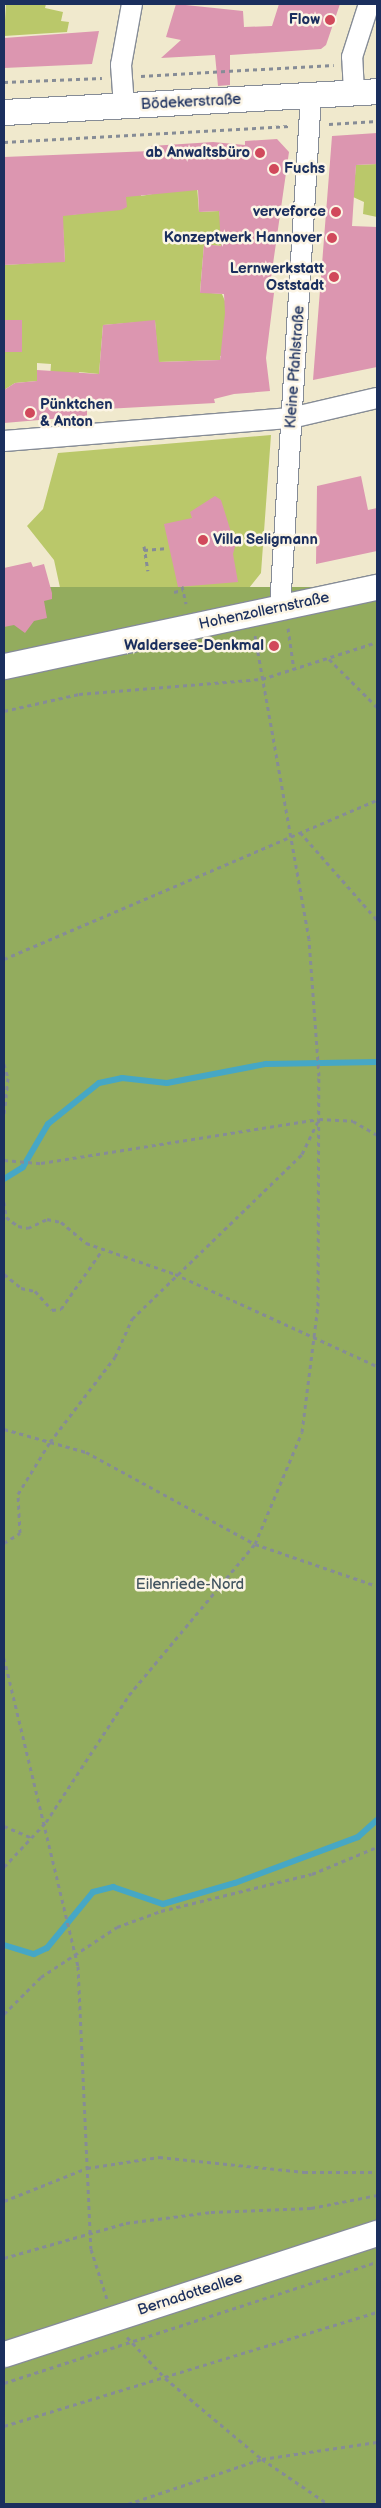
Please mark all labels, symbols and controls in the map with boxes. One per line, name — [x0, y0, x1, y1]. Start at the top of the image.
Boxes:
place label: Flow — [289, 11, 320, 29]
marker: Flow — [324, 14, 336, 26]
street label: Bödekerstraße — [140, 90, 242, 114]
place label: ab Anwaltsbüro — [145, 144, 250, 162]
marker: ab Anwaltsbüro — [254, 147, 266, 159]
place label: Fuchs — [284, 160, 325, 178]
marker: Fuchs — [268, 163, 280, 175]
place label: verveforce — [253, 203, 326, 221]
marker: verveforce — [330, 206, 342, 218]
place label: Konzeptwerk Hannover — [164, 229, 322, 247]
marker: Konzeptwerk Hannover — [326, 232, 338, 244]
place label: Lernwerkstatt Oststadt — [230, 259, 324, 294]
marker: Lernwerkstatt Oststadt — [328, 271, 340, 283]
street label: Kleine Pfahlstraße — [282, 305, 308, 429]
place label: Pünktchen & Anton — [40, 395, 113, 430]
marker: Pünktchen & Anton — [24, 407, 36, 419]
place label: Villa Seligmann — [213, 531, 318, 549]
marker: Villa Seligmann — [197, 534, 209, 546]
street label: Hohenzollernstraße — [197, 588, 331, 634]
place label: Waldersee-Denkmal — [124, 637, 264, 655]
marker: Waldersee-Denkmal — [268, 640, 280, 652]
park label: Eilenriede-Nord — [136, 1576, 244, 1594]
street label: Bernadotteallee — [135, 2269, 245, 2319]

